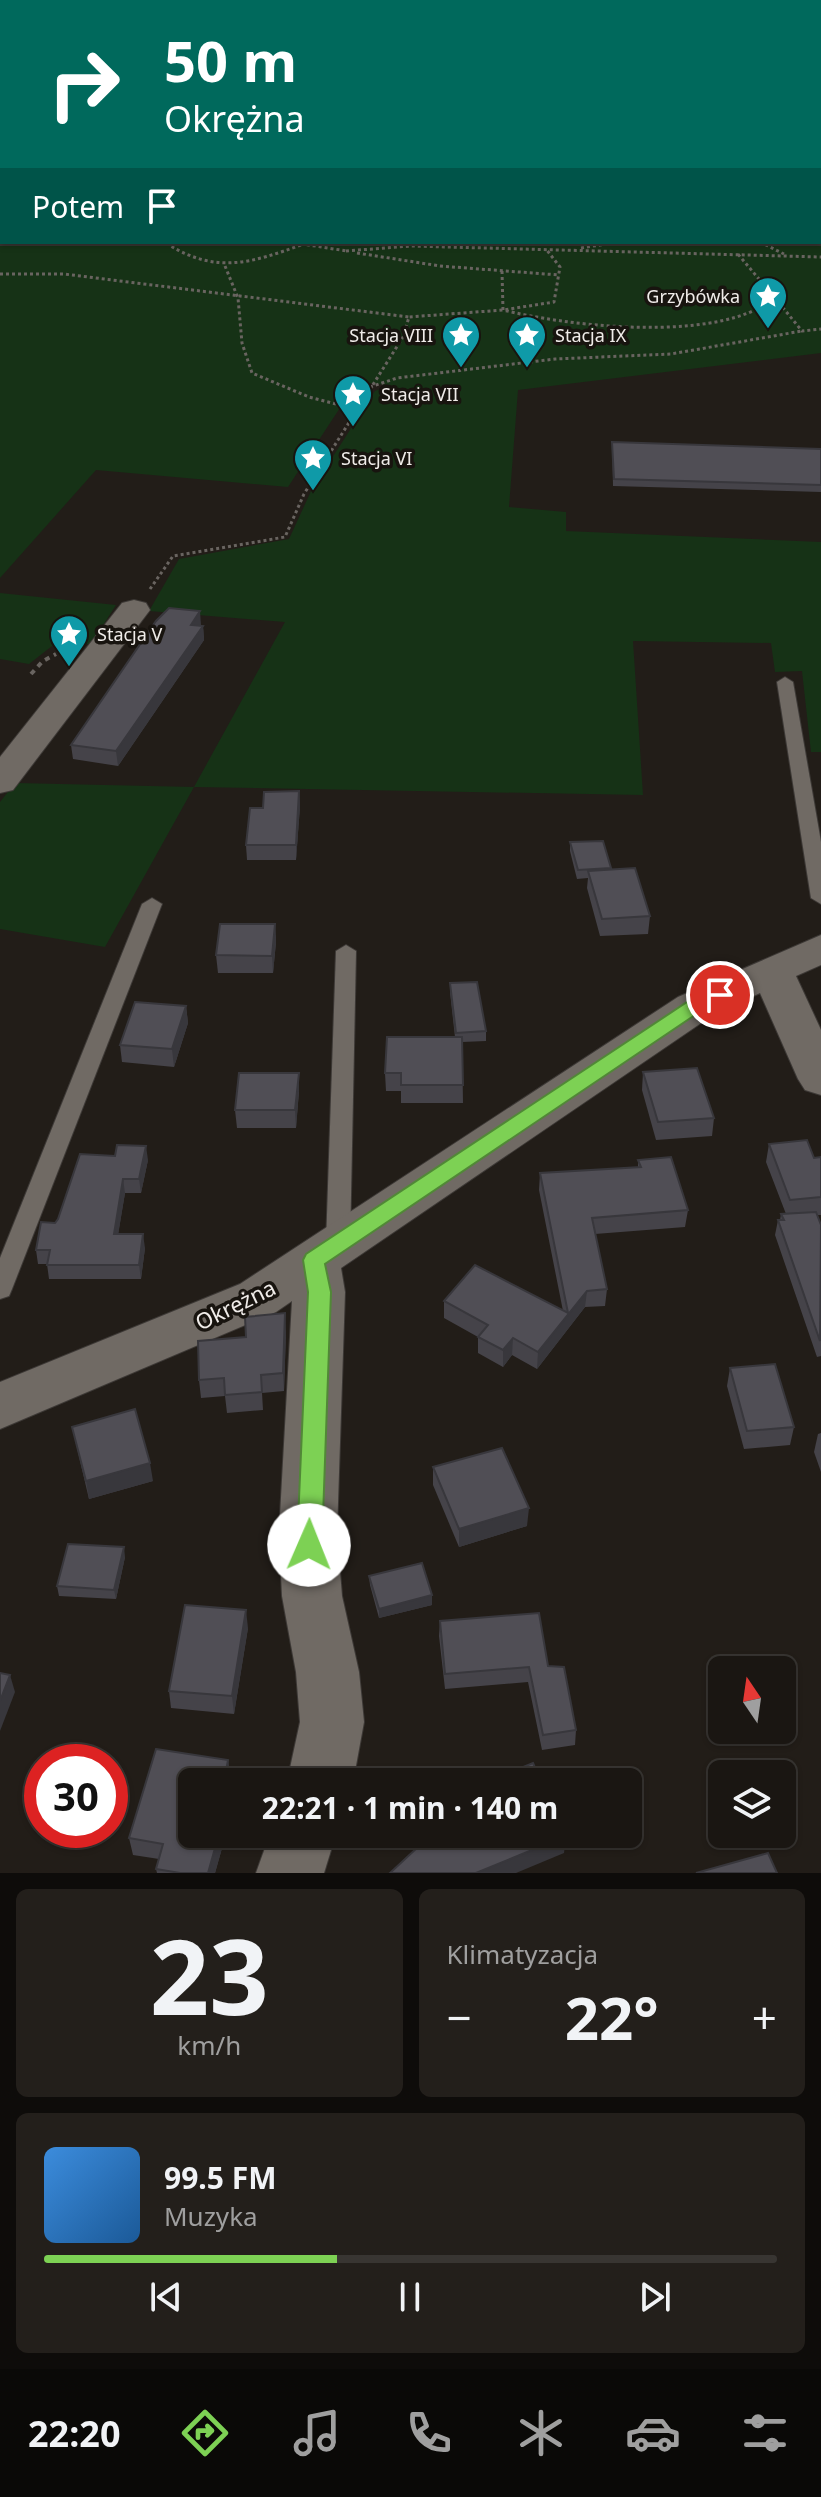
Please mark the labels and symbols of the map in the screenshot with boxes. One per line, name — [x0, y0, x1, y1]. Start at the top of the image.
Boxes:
place icon: Grzybówka — [747, 275, 789, 330]
place label: Grzybówka — [646, 284, 740, 308]
place icon: Stacja VIII — [440, 314, 482, 369]
place icon: Stacja IX — [506, 314, 548, 369]
place label: Stacja VIII — [349, 323, 433, 347]
place label: Stacja IX — [555, 323, 627, 347]
place icon: Stacja VII — [332, 373, 374, 428]
place label: Stacja VII — [381, 382, 459, 406]
place icon: Stacja VI — [292, 437, 334, 492]
place label: Stacja VI — [341, 446, 412, 470]
place icon: Stacja V — [48, 613, 90, 668]
place label: Stacja V — [97, 622, 163, 646]
pin — [686, 961, 754, 1029]
street label: Okrężna — [190, 1272, 280, 1336]
position arrow — [267, 1503, 351, 1587]
north arrow — [708, 1656, 796, 1744]
speed limit sign: 30 — [24, 1744, 128, 1848]

